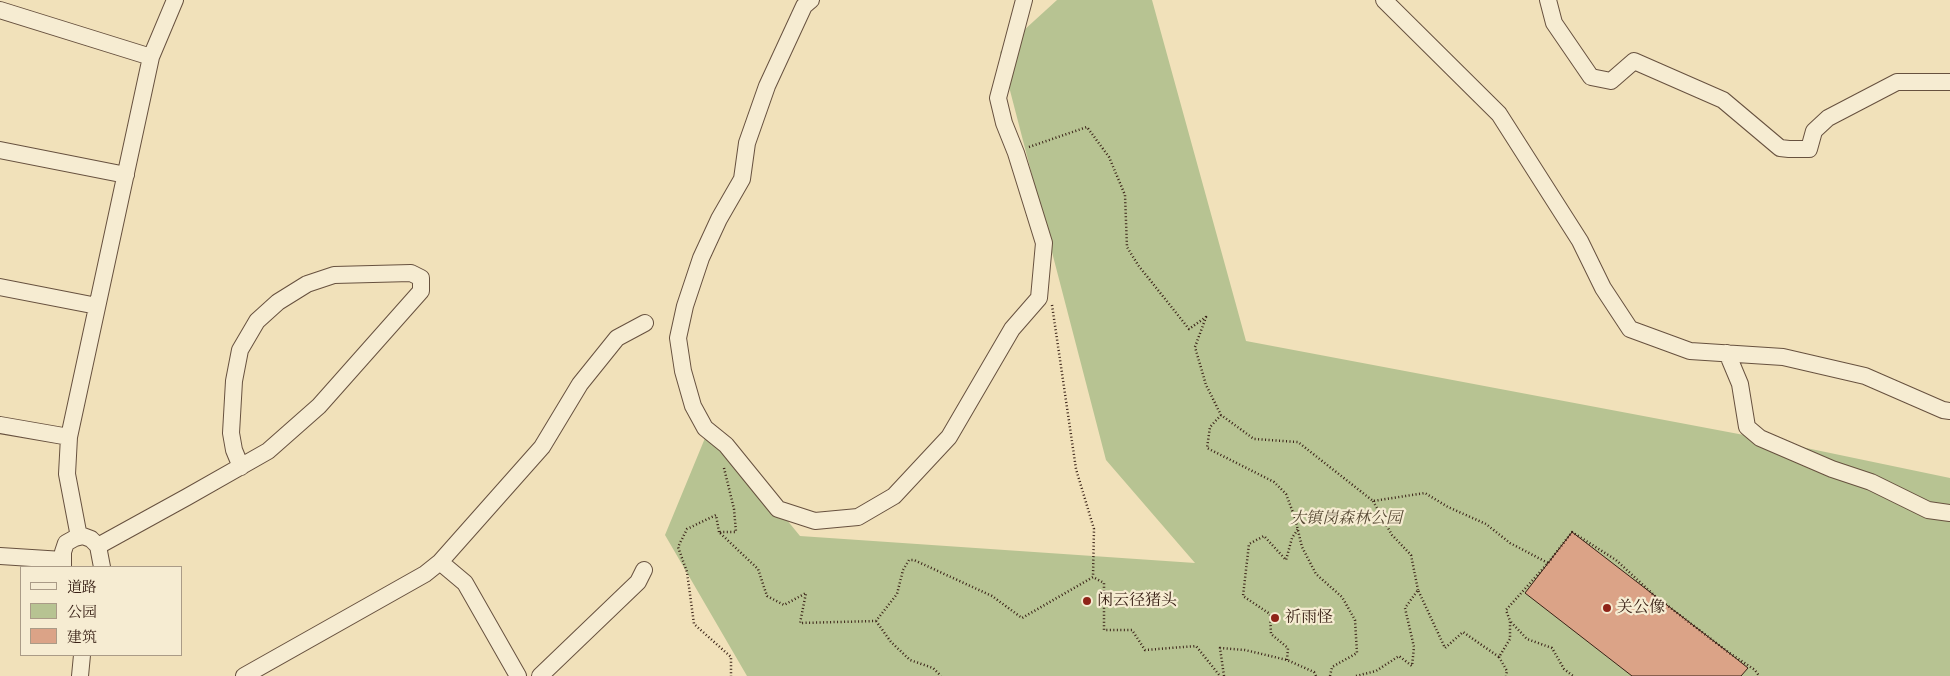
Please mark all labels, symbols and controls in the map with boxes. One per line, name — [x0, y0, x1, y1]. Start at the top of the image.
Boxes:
park label: 大镇岗森林公园 — [1290, 509, 1402, 529]
legend — [20, 566, 182, 656]
text: 道路 — [67, 577, 97, 597]
place label: 闲云径猪头 — [1097, 591, 1177, 611]
marker: 闲云径猪头 — [1081, 595, 1093, 607]
place label: 关公像 — [1617, 598, 1665, 618]
text: 公园 — [67, 602, 97, 622]
marker: 关公像 — [1601, 602, 1613, 614]
place label: 祈雨怪 — [1285, 608, 1333, 628]
marker: 祈雨怪 — [1269, 612, 1281, 624]
text: 建筑 — [67, 627, 97, 647]

